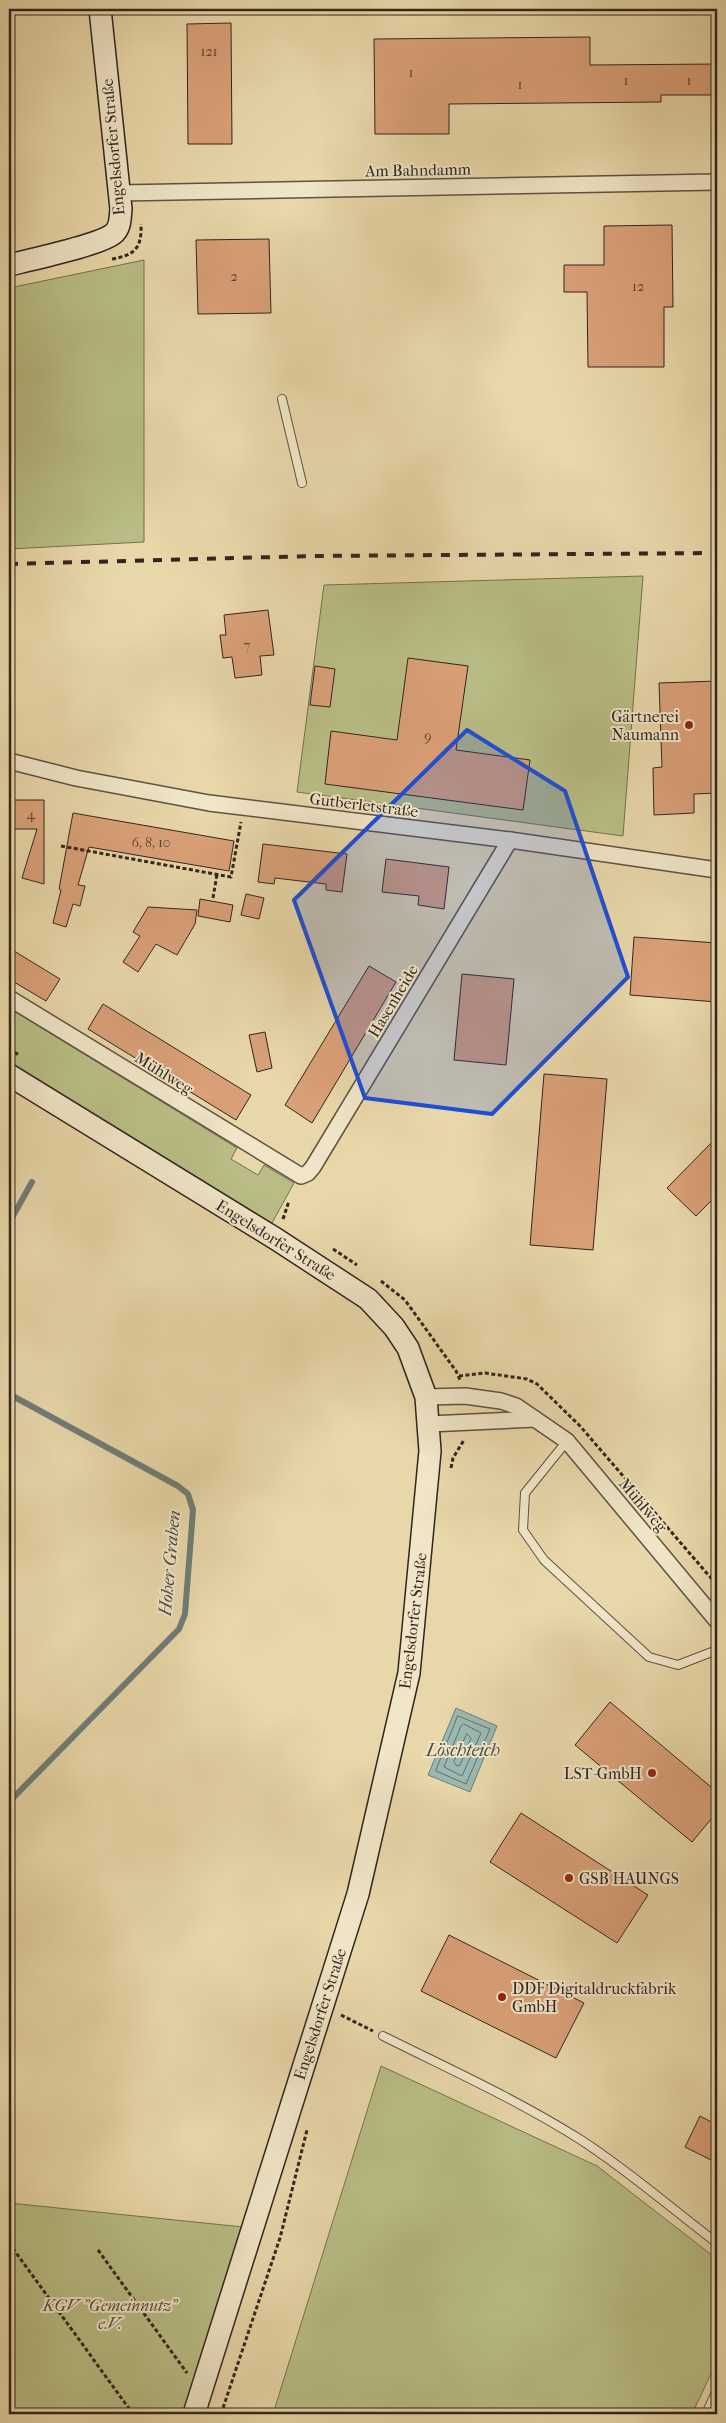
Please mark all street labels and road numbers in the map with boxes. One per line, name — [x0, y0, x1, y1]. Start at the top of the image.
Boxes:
street label: Engelsdorfer Straße — [98, 78, 128, 216]
street label: Am Bahndamm — [364, 160, 472, 180]
street label: Gutberletstraße — [309, 789, 420, 821]
street label: Hasenheide — [364, 961, 422, 1041]
street label: Mühlweg — [131, 1048, 197, 1098]
street label: Engelsdorfer Straße — [213, 1196, 339, 1284]
street label: Mühlweg — [615, 1474, 671, 1536]
street label: Engelsdorfer Straße — [395, 1552, 431, 1690]
street label: Engelsdorfer Straße — [290, 1946, 350, 2082]

